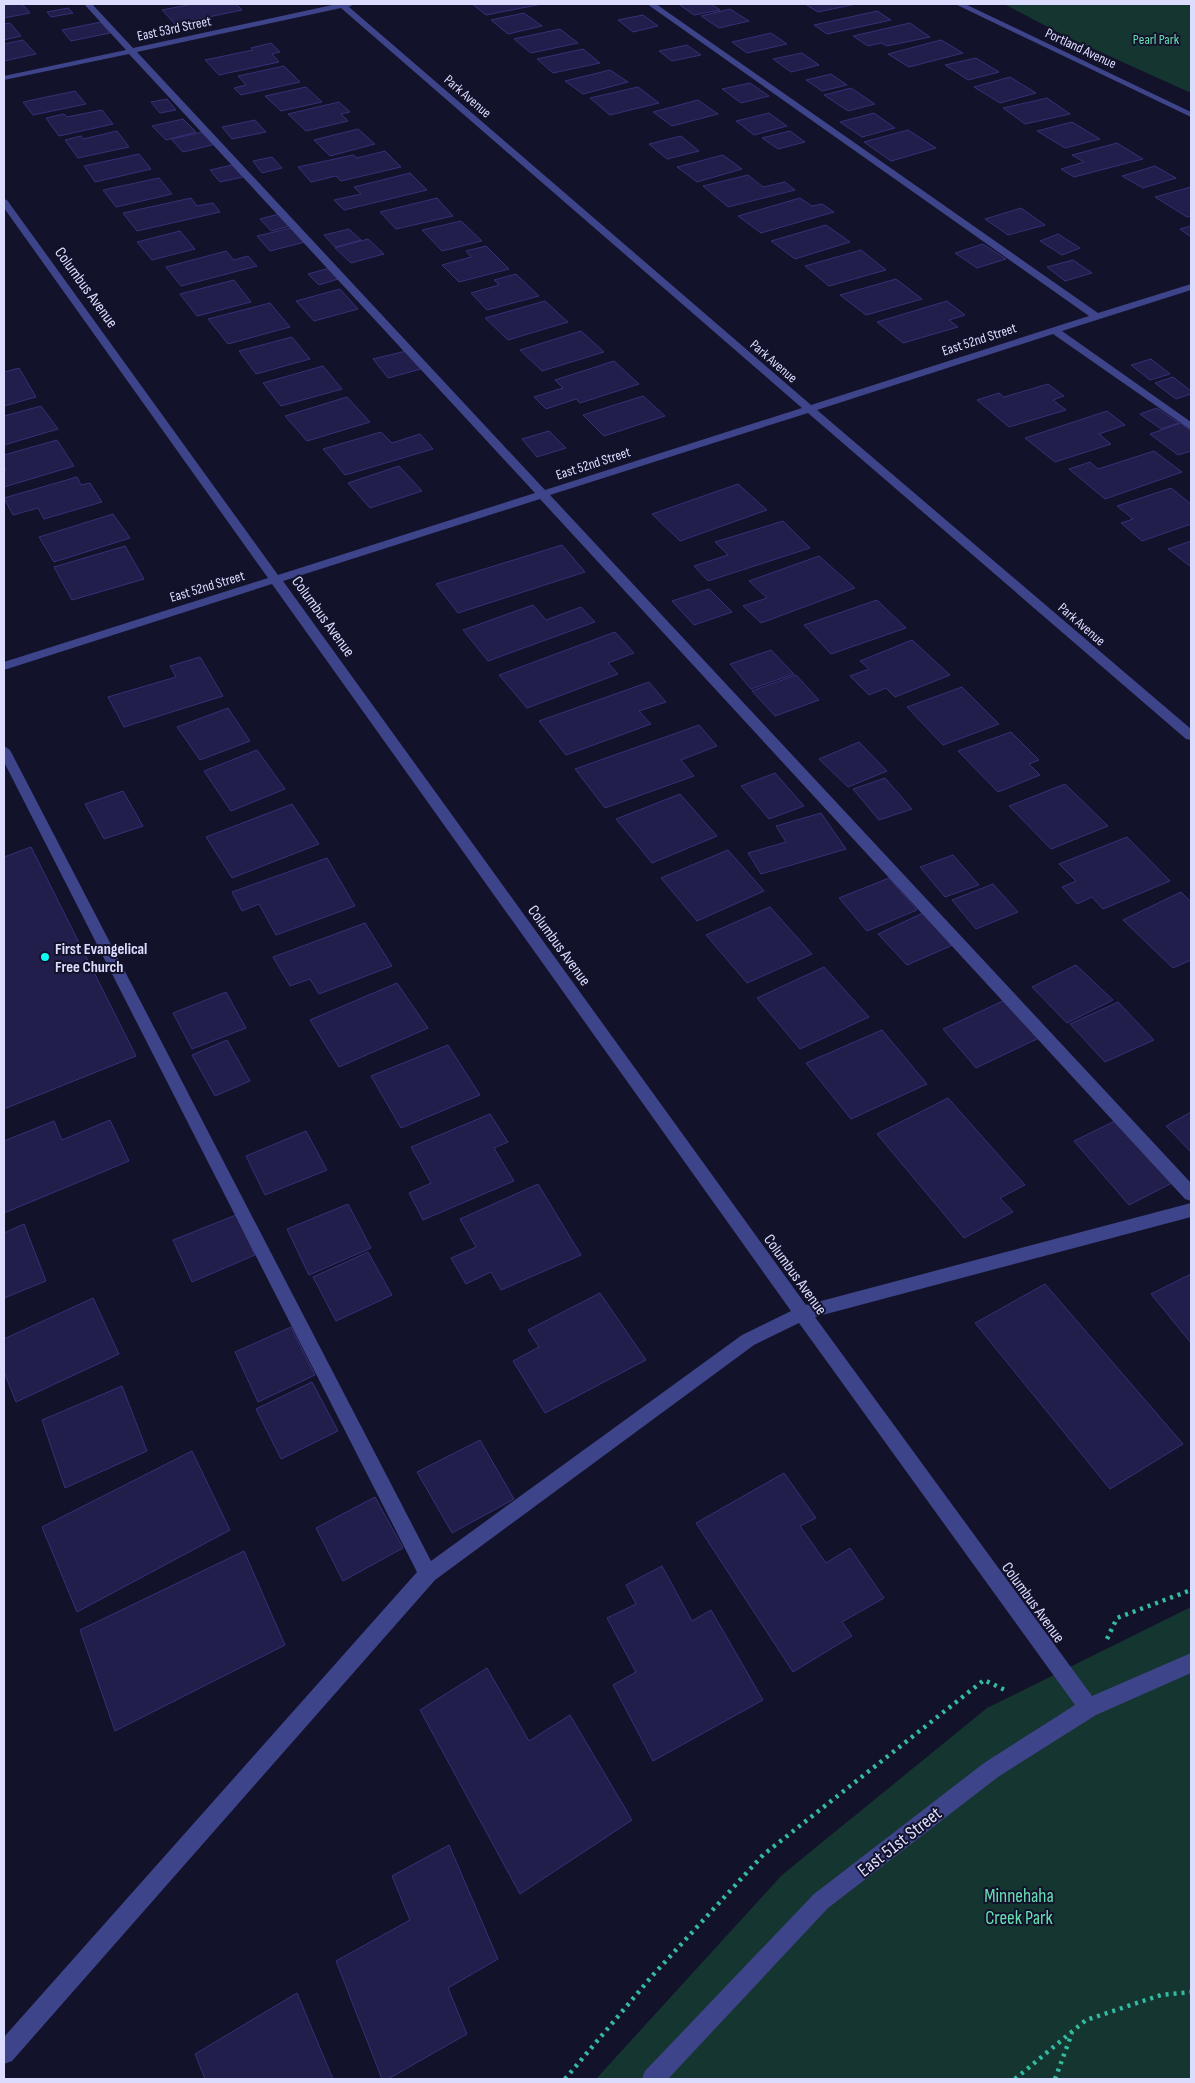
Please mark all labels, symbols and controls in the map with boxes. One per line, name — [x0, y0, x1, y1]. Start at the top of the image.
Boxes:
street label: East 53rd Street — [135, 12, 213, 45]
street label: Portland Avenue — [1043, 25, 1119, 72]
park label: Pearl Park — [1133, 31, 1180, 48]
street label: Park Avenue — [441, 71, 495, 121]
street label: Columbus Avenue — [50, 244, 121, 332]
street label: East 52nd Street — [940, 319, 1019, 360]
street label: Park Avenue — [747, 336, 801, 386]
street label: East 52nd Street — [554, 443, 633, 484]
street label: East 52nd Street — [168, 567, 247, 606]
street label: Columbus Avenue — [287, 573, 358, 661]
street label: Park Avenue — [1055, 599, 1109, 649]
street label: Columbus Avenue — [523, 902, 594, 990]
place label: First Evangelical Free Church — [55, 940, 147, 977]
marker: First Evangelical Free Church — [39, 951, 51, 963]
street label: Columbus Avenue — [759, 1231, 830, 1319]
street label: Columbus Avenue — [997, 1559, 1068, 1647]
street label: East 51st Street — [853, 1802, 947, 1882]
park label: Minnehaha Creek Park — [984, 1885, 1054, 1930]

